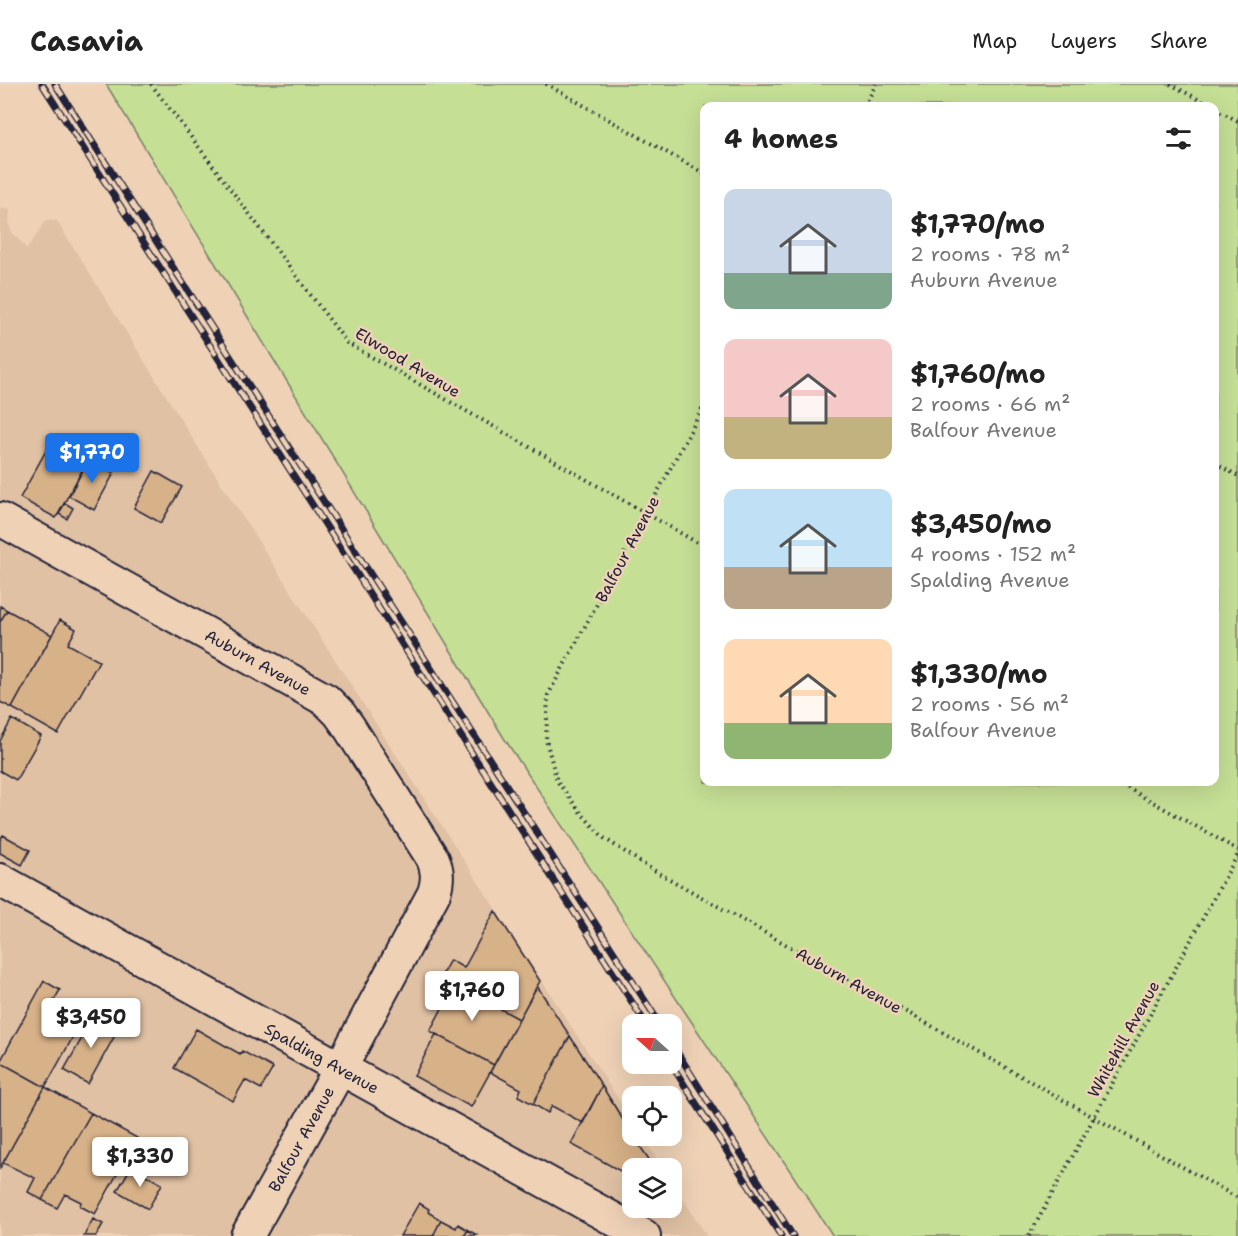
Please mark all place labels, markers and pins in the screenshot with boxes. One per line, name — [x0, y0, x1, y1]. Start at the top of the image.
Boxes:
pin: $1,770 — [43, 433, 141, 484]
pin: $1,760 — [423, 971, 521, 1022]
pin: $3,450 — [42, 998, 140, 1049]
pin: $1,330 — [91, 1137, 189, 1188]

